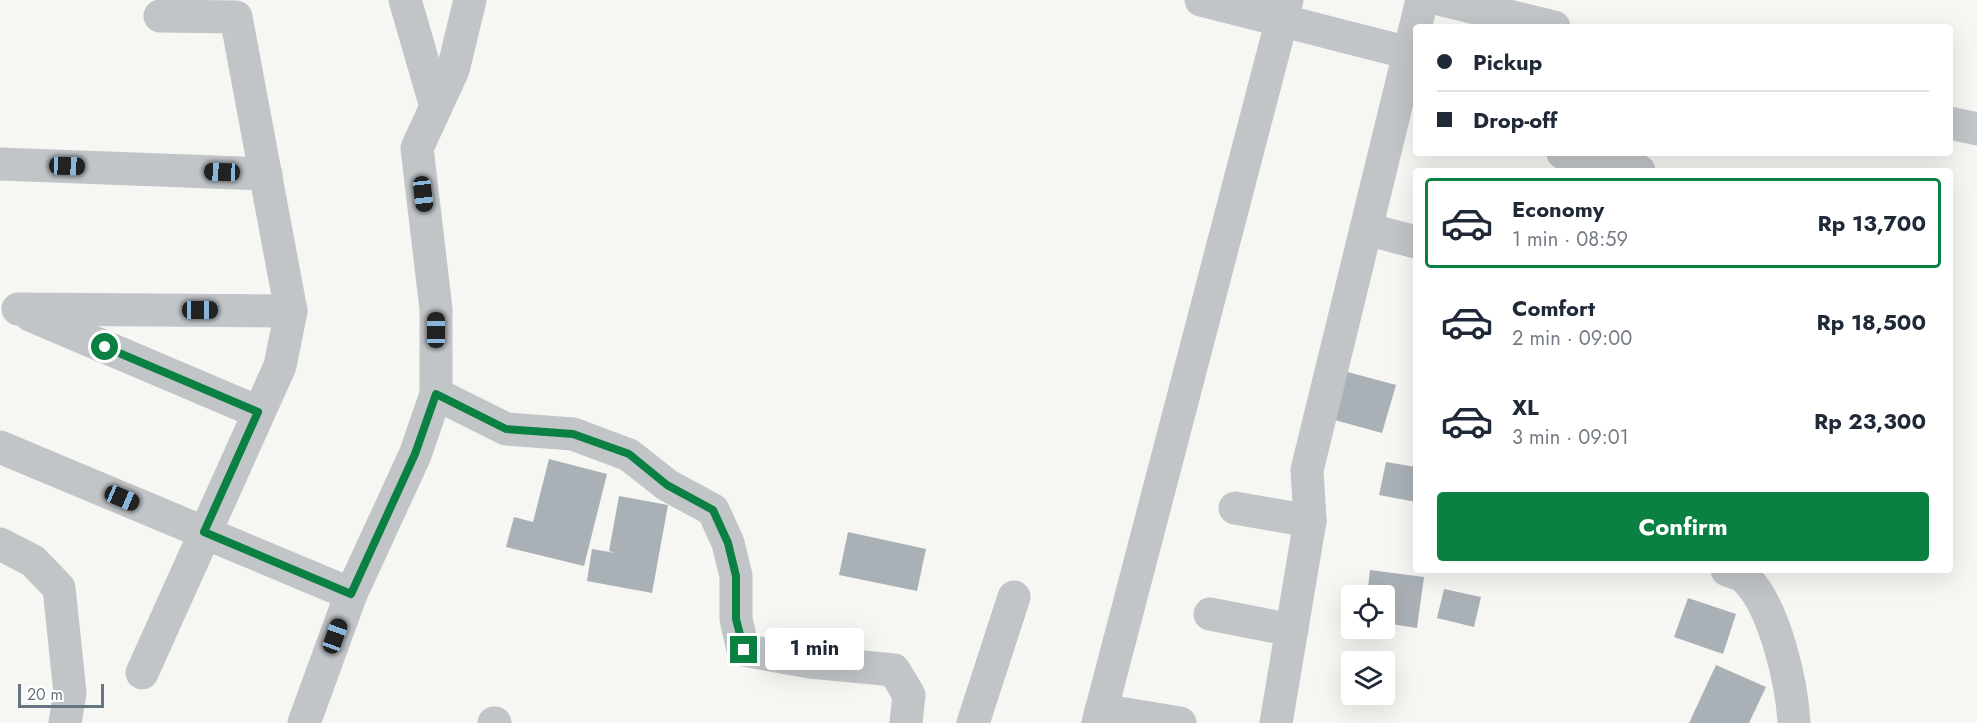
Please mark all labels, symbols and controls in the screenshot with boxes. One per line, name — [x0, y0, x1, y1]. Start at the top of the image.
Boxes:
text: Pickup — [1473, 46, 1542, 78]
text: Drop-off — [1473, 104, 1557, 136]
car — [49, 156, 85, 176]
car — [204, 162, 240, 182]
car — [412, 175, 434, 213]
text: Economy — [1512, 193, 1604, 225]
icon: car — [1440, 196, 1494, 250]
text: Rp 13,700 — [1818, 207, 1926, 239]
text: 1 min · 08:59 — [1512, 225, 1628, 254]
text: Comfort — [1512, 292, 1595, 324]
icon: car — [1440, 295, 1494, 349]
car — [182, 301, 218, 319]
text: Rp 18,500 — [1816, 306, 1926, 338]
car — [427, 312, 445, 348]
text: 2 min · 09:00 — [1512, 324, 1632, 353]
route start — [91, 333, 118, 360]
text: XL — [1512, 391, 1539, 423]
icon: car — [1440, 394, 1494, 448]
text: Rp 23,300 — [1814, 405, 1926, 437]
text: 3 min · 09:01 — [1512, 423, 1629, 452]
car — [102, 483, 142, 513]
button: Confirm — [1437, 492, 1929, 561]
map controls — [1341, 585, 1395, 705]
button: locate — [1341, 585, 1395, 639]
car — [320, 616, 350, 656]
callout: 1 min — [765, 629, 864, 671]
text: 1 min — [790, 634, 839, 663]
route end — [730, 636, 757, 663]
button: layers — [1341, 651, 1395, 705]
scale bar — [18, 681, 104, 708]
text: 20 m — [27, 683, 63, 706]

